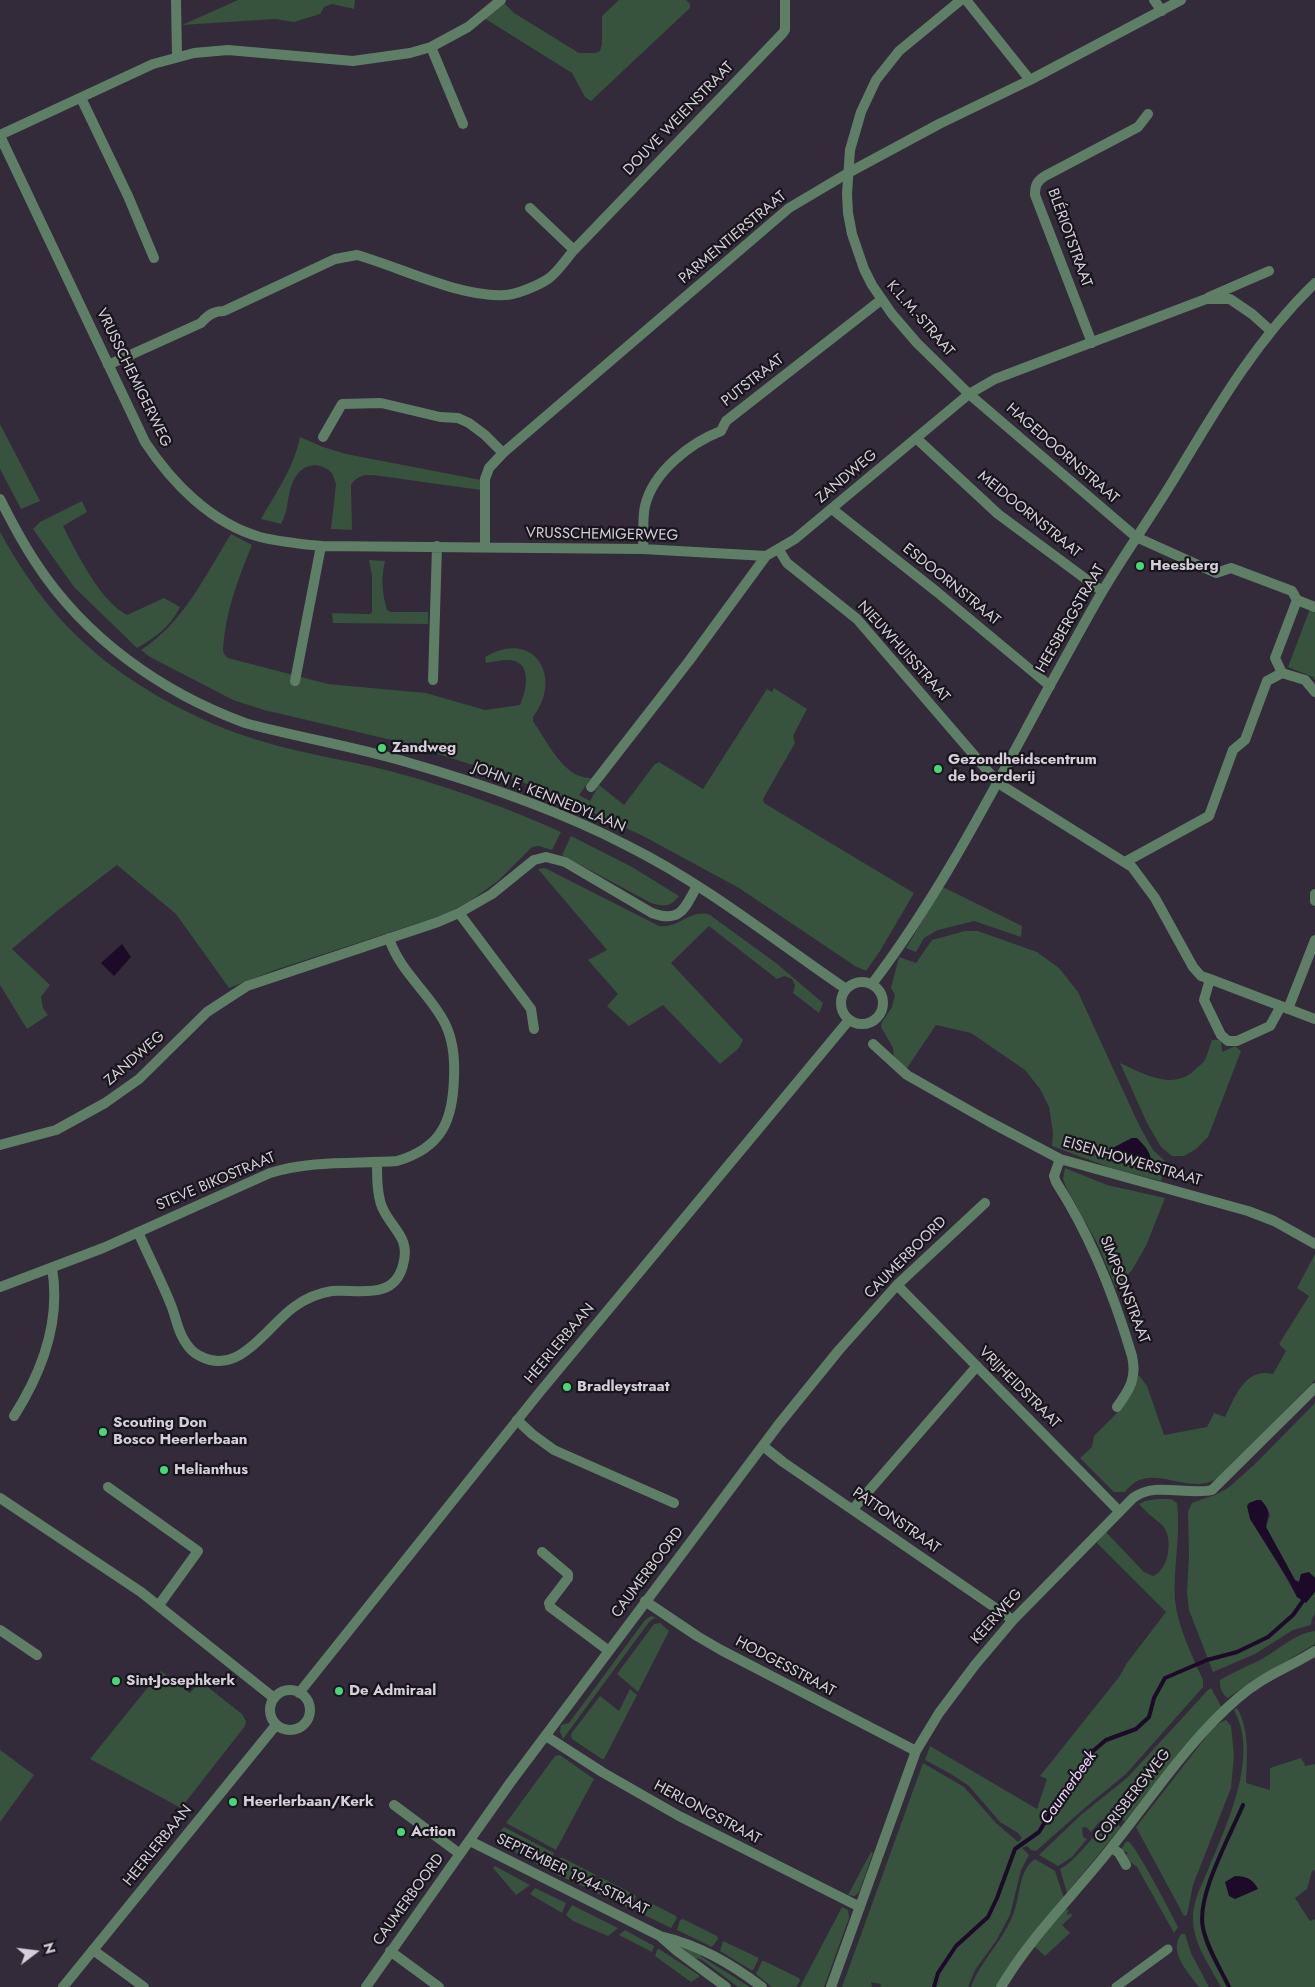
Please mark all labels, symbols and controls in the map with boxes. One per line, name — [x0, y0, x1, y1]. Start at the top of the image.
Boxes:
street label: DOUVE WEIENSTRAAT — [620, 59, 738, 179]
street label: BLÉRIOTSTRAAT — [1043, 186, 1095, 290]
street label: PARMENTIERSTRAAT — [676, 188, 790, 288]
street label: K.L.M.-STRAAT — [882, 278, 958, 360]
street label: VRUSSCHEMIGERWEG — [92, 306, 174, 450]
street label: PUTSTRAAT — [718, 351, 788, 411]
street label: HAGEDOORNSTRAAT — [1002, 400, 1122, 508]
street label: ZANDWEG — [813, 446, 881, 508]
street label: MEIDOORNSTRAAT — [974, 468, 1084, 562]
street label: VRUSSCHEMIGERWEG — [526, 525, 678, 545]
street label: ESDOORNSTRAAT — [899, 540, 1003, 630]
place label: Heesberg — [1150, 557, 1219, 575]
marker: Heesberg — [1134, 560, 1146, 572]
street label: HEESBERGSTRAAT — [1033, 562, 1109, 676]
street label: NIEUWHUISSTRAAT — [853, 598, 953, 706]
place label: Zandweg — [392, 739, 456, 757]
marker: Zandweg — [376, 742, 388, 754]
place label: Gezondheidscentrum de boerderij — [948, 751, 1097, 786]
street label: JOHN F. KENNEDYLAAN — [470, 759, 628, 837]
marker: Gezondheidscentrum de boerderij — [932, 763, 944, 775]
street label: ZANDWEG — [101, 1028, 169, 1090]
street label: EISENHOWERSTRAAT — [1061, 1134, 1203, 1190]
street label: STEVE BIKOSTRAAT — [154, 1149, 278, 1215]
street label: CAUMERBOORD — [861, 1213, 951, 1303]
street label: SIMPSONSTRAAT — [1095, 1234, 1153, 1346]
street label: HEERLERBAAN — [521, 1300, 599, 1388]
street label: VRIJHEIDSTRAAT — [974, 1343, 1064, 1433]
place label: Bradleystraat — [577, 1378, 669, 1396]
marker: Bradleystraat — [561, 1381, 573, 1393]
place label: Scouting Don Bosco Heerlerbaan — [113, 1414, 247, 1449]
marker: Scouting Don Bosco Heerlerbaan — [97, 1426, 109, 1438]
place label: Helianthus — [174, 1461, 248, 1479]
marker: Helianthus — [158, 1464, 170, 1476]
street label: PATTONSTRAAT — [849, 1484, 943, 1558]
street label: CAUMERBOORD — [608, 1524, 688, 1622]
street label: KEERWEG — [968, 1586, 1026, 1648]
street label: HODGESSTRAAT — [732, 1633, 838, 1701]
place label: Sint-Josephkerk — [126, 1672, 235, 1690]
marker: Sint-Josephkerk — [110, 1675, 122, 1687]
place label: De Admiraal — [349, 1682, 436, 1700]
marker: De Admiraal — [333, 1685, 345, 1697]
street label: CORISBERGWEG — [1091, 1746, 1175, 1846]
water label: Caumerbeek — [1037, 1748, 1101, 1828]
street label: HERLONGSTRAAT — [650, 1777, 764, 1849]
place label: Heerlerbaan/Kerk — [243, 1793, 374, 1811]
marker: Heerlerbaan/Kerk — [227, 1796, 239, 1808]
street label: HEERLERBAAN — [120, 1802, 196, 1890]
place label: Action — [411, 1823, 456, 1841]
marker: Action — [395, 1826, 407, 1838]
street label: SEPTEMBER 1944-STRAAT — [493, 1830, 651, 1920]
street label: CAUMERBOORD — [370, 1851, 448, 1949]
north arrow — [10, 1927, 60, 1977]
text: N — [38, 1940, 61, 1956]

